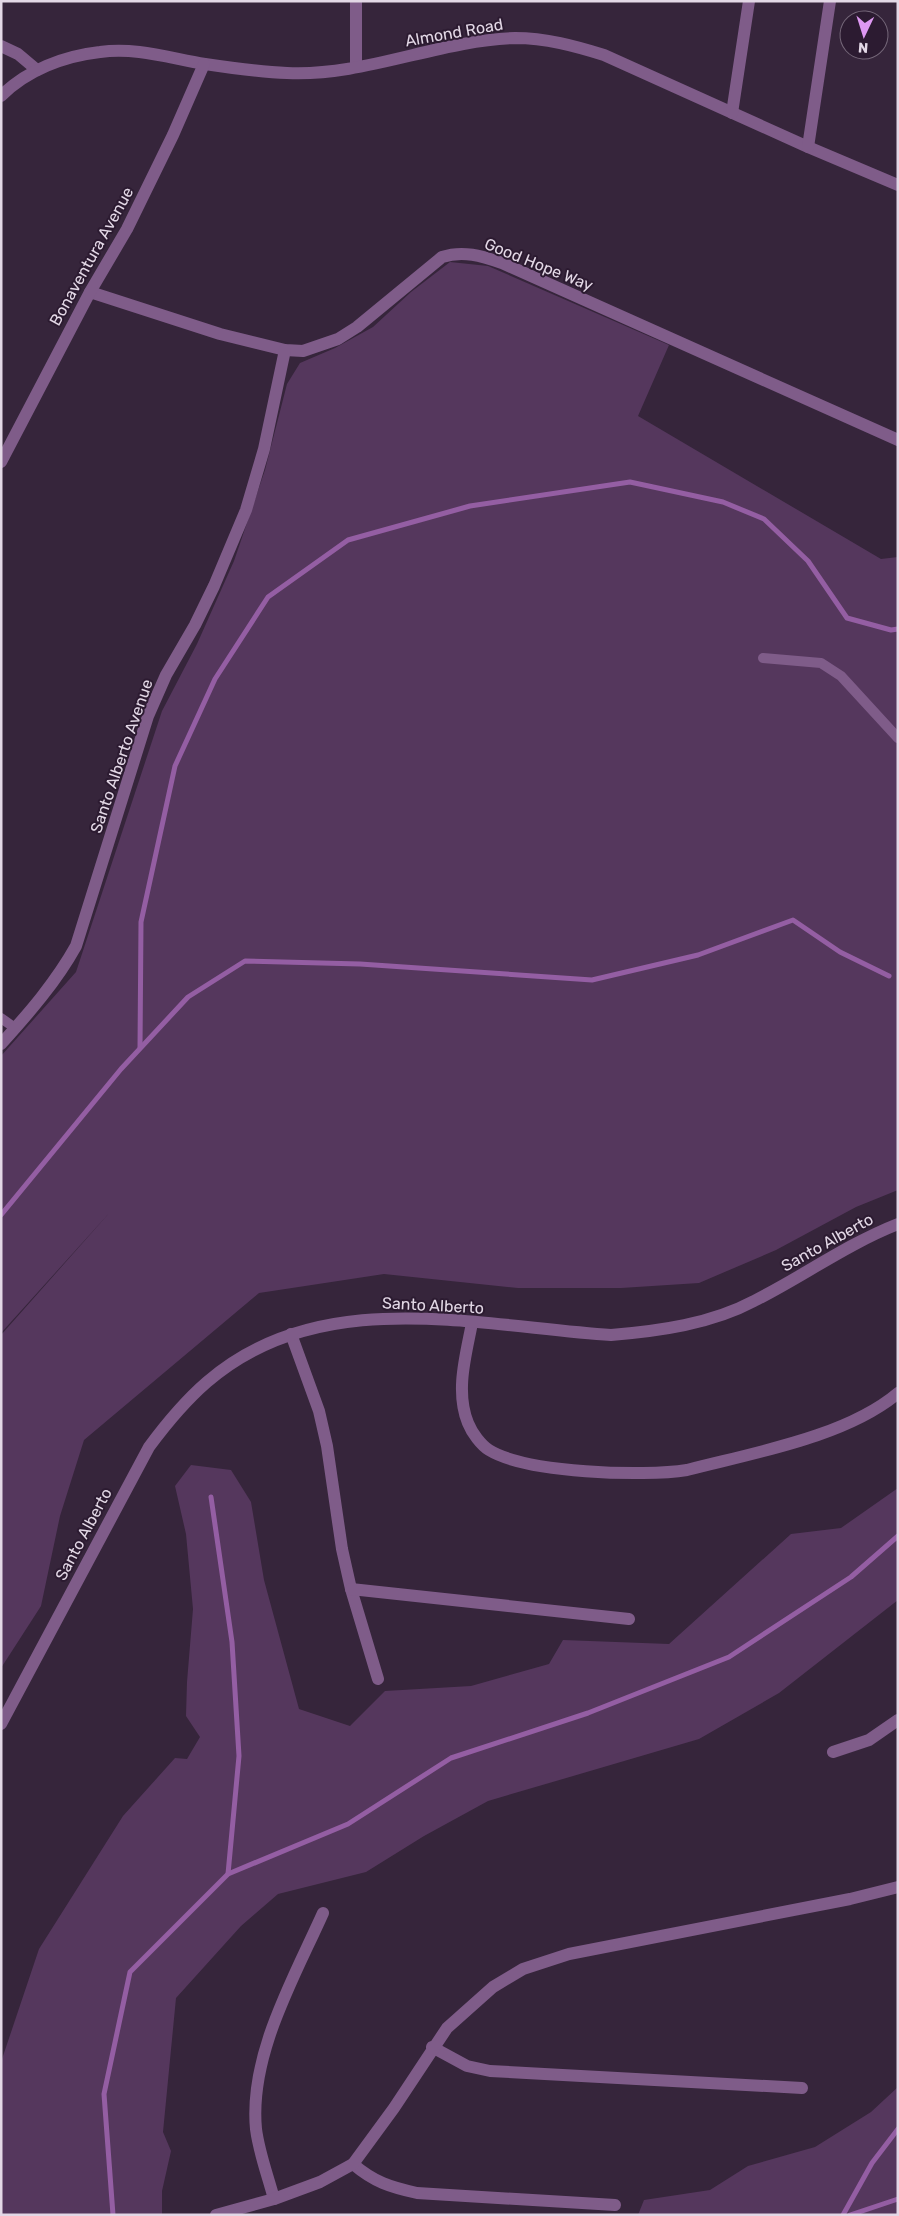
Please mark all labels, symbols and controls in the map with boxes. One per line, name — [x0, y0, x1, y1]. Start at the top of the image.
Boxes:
north arrow — [839, 10, 889, 60]
street label: Almond Road — [404, 15, 505, 50]
text: N — [858, 39, 869, 56]
street label: Bonaventura Avenue — [45, 184, 137, 329]
street label: Good Hope Way — [482, 234, 596, 295]
street label: Santo Alberto Avenue — [86, 677, 157, 836]
street label: Santo Alberto — [778, 1209, 876, 1275]
street label: Santo Alberto — [382, 1293, 484, 1318]
street label: Santo Alberto — [51, 1485, 116, 1584]

